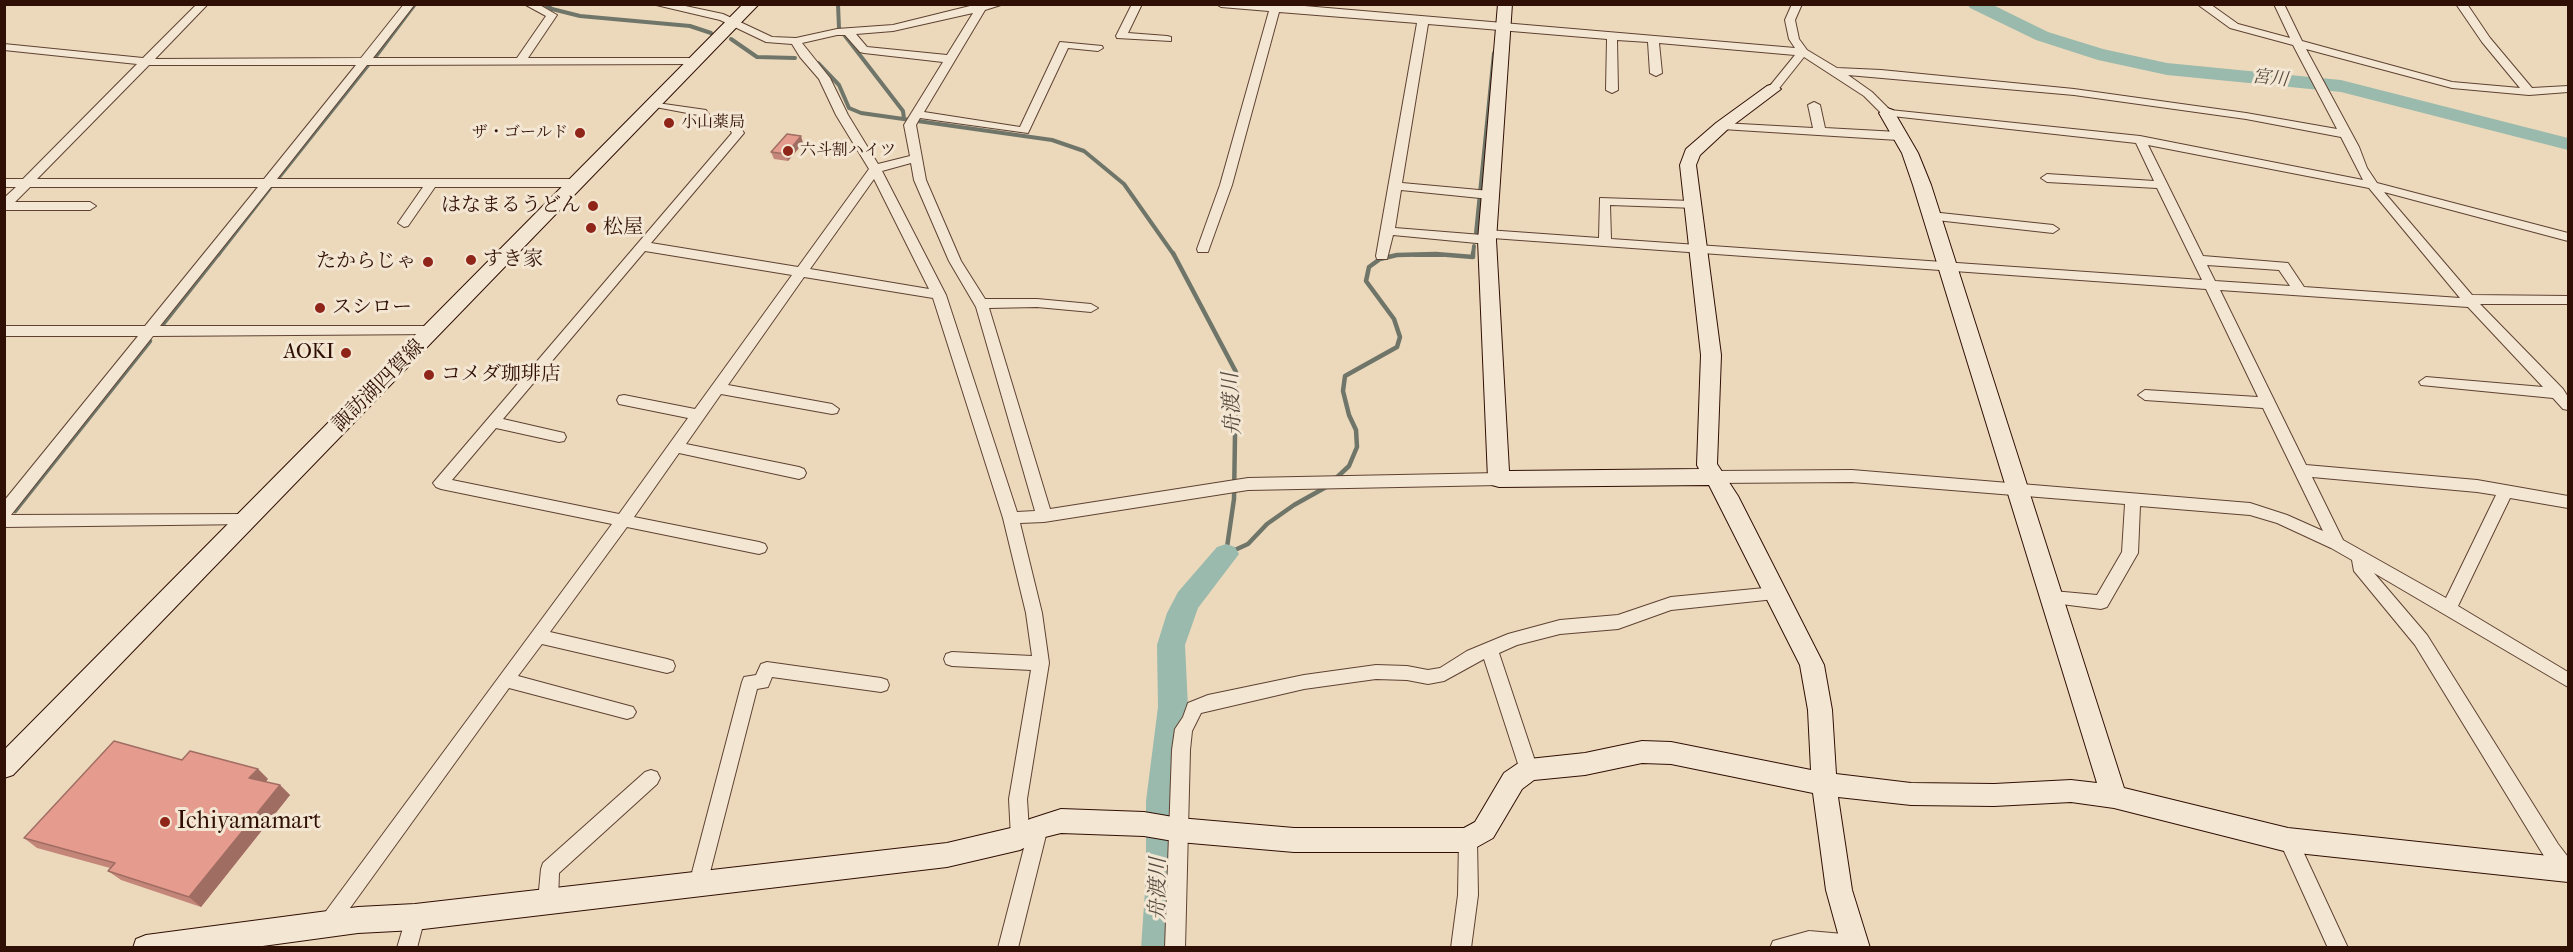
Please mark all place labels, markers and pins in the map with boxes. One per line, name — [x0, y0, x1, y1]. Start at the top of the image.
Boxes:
place label: 小山薬局 — [681, 113, 745, 133]
marker: 小山薬局 — [662, 116, 676, 130]
place label: ザ・ゴールド — [472, 123, 568, 143]
marker: ザ・ゴールド — [573, 126, 587, 140]
place label: 六斗割ハイツ — [800, 141, 896, 161]
marker: 六斗割ハイツ — [781, 144, 795, 158]
place label: はなまるうどん — [441, 194, 581, 218]
marker: はなまるうどん — [586, 199, 600, 213]
place label: 松屋 — [603, 216, 643, 240]
marker: 松屋 — [584, 221, 598, 235]
place label: すき家 — [483, 248, 543, 272]
place label: たからじゃ — [316, 250, 416, 274]
marker: すき家 — [464, 253, 478, 267]
marker: たからじゃ — [421, 255, 435, 269]
place label: スシロー — [332, 296, 412, 320]
marker: スシロー — [313, 301, 327, 315]
place label: AOKI — [284, 341, 334, 365]
marker: AOKI — [339, 346, 353, 360]
place label: コメダ珈琲店 — [441, 363, 561, 387]
marker: コメダ珈琲店 — [422, 368, 436, 382]
place label: Ichiyamamart — [177, 808, 321, 836]
marker: Ichiyamamart — [158, 815, 172, 829]

